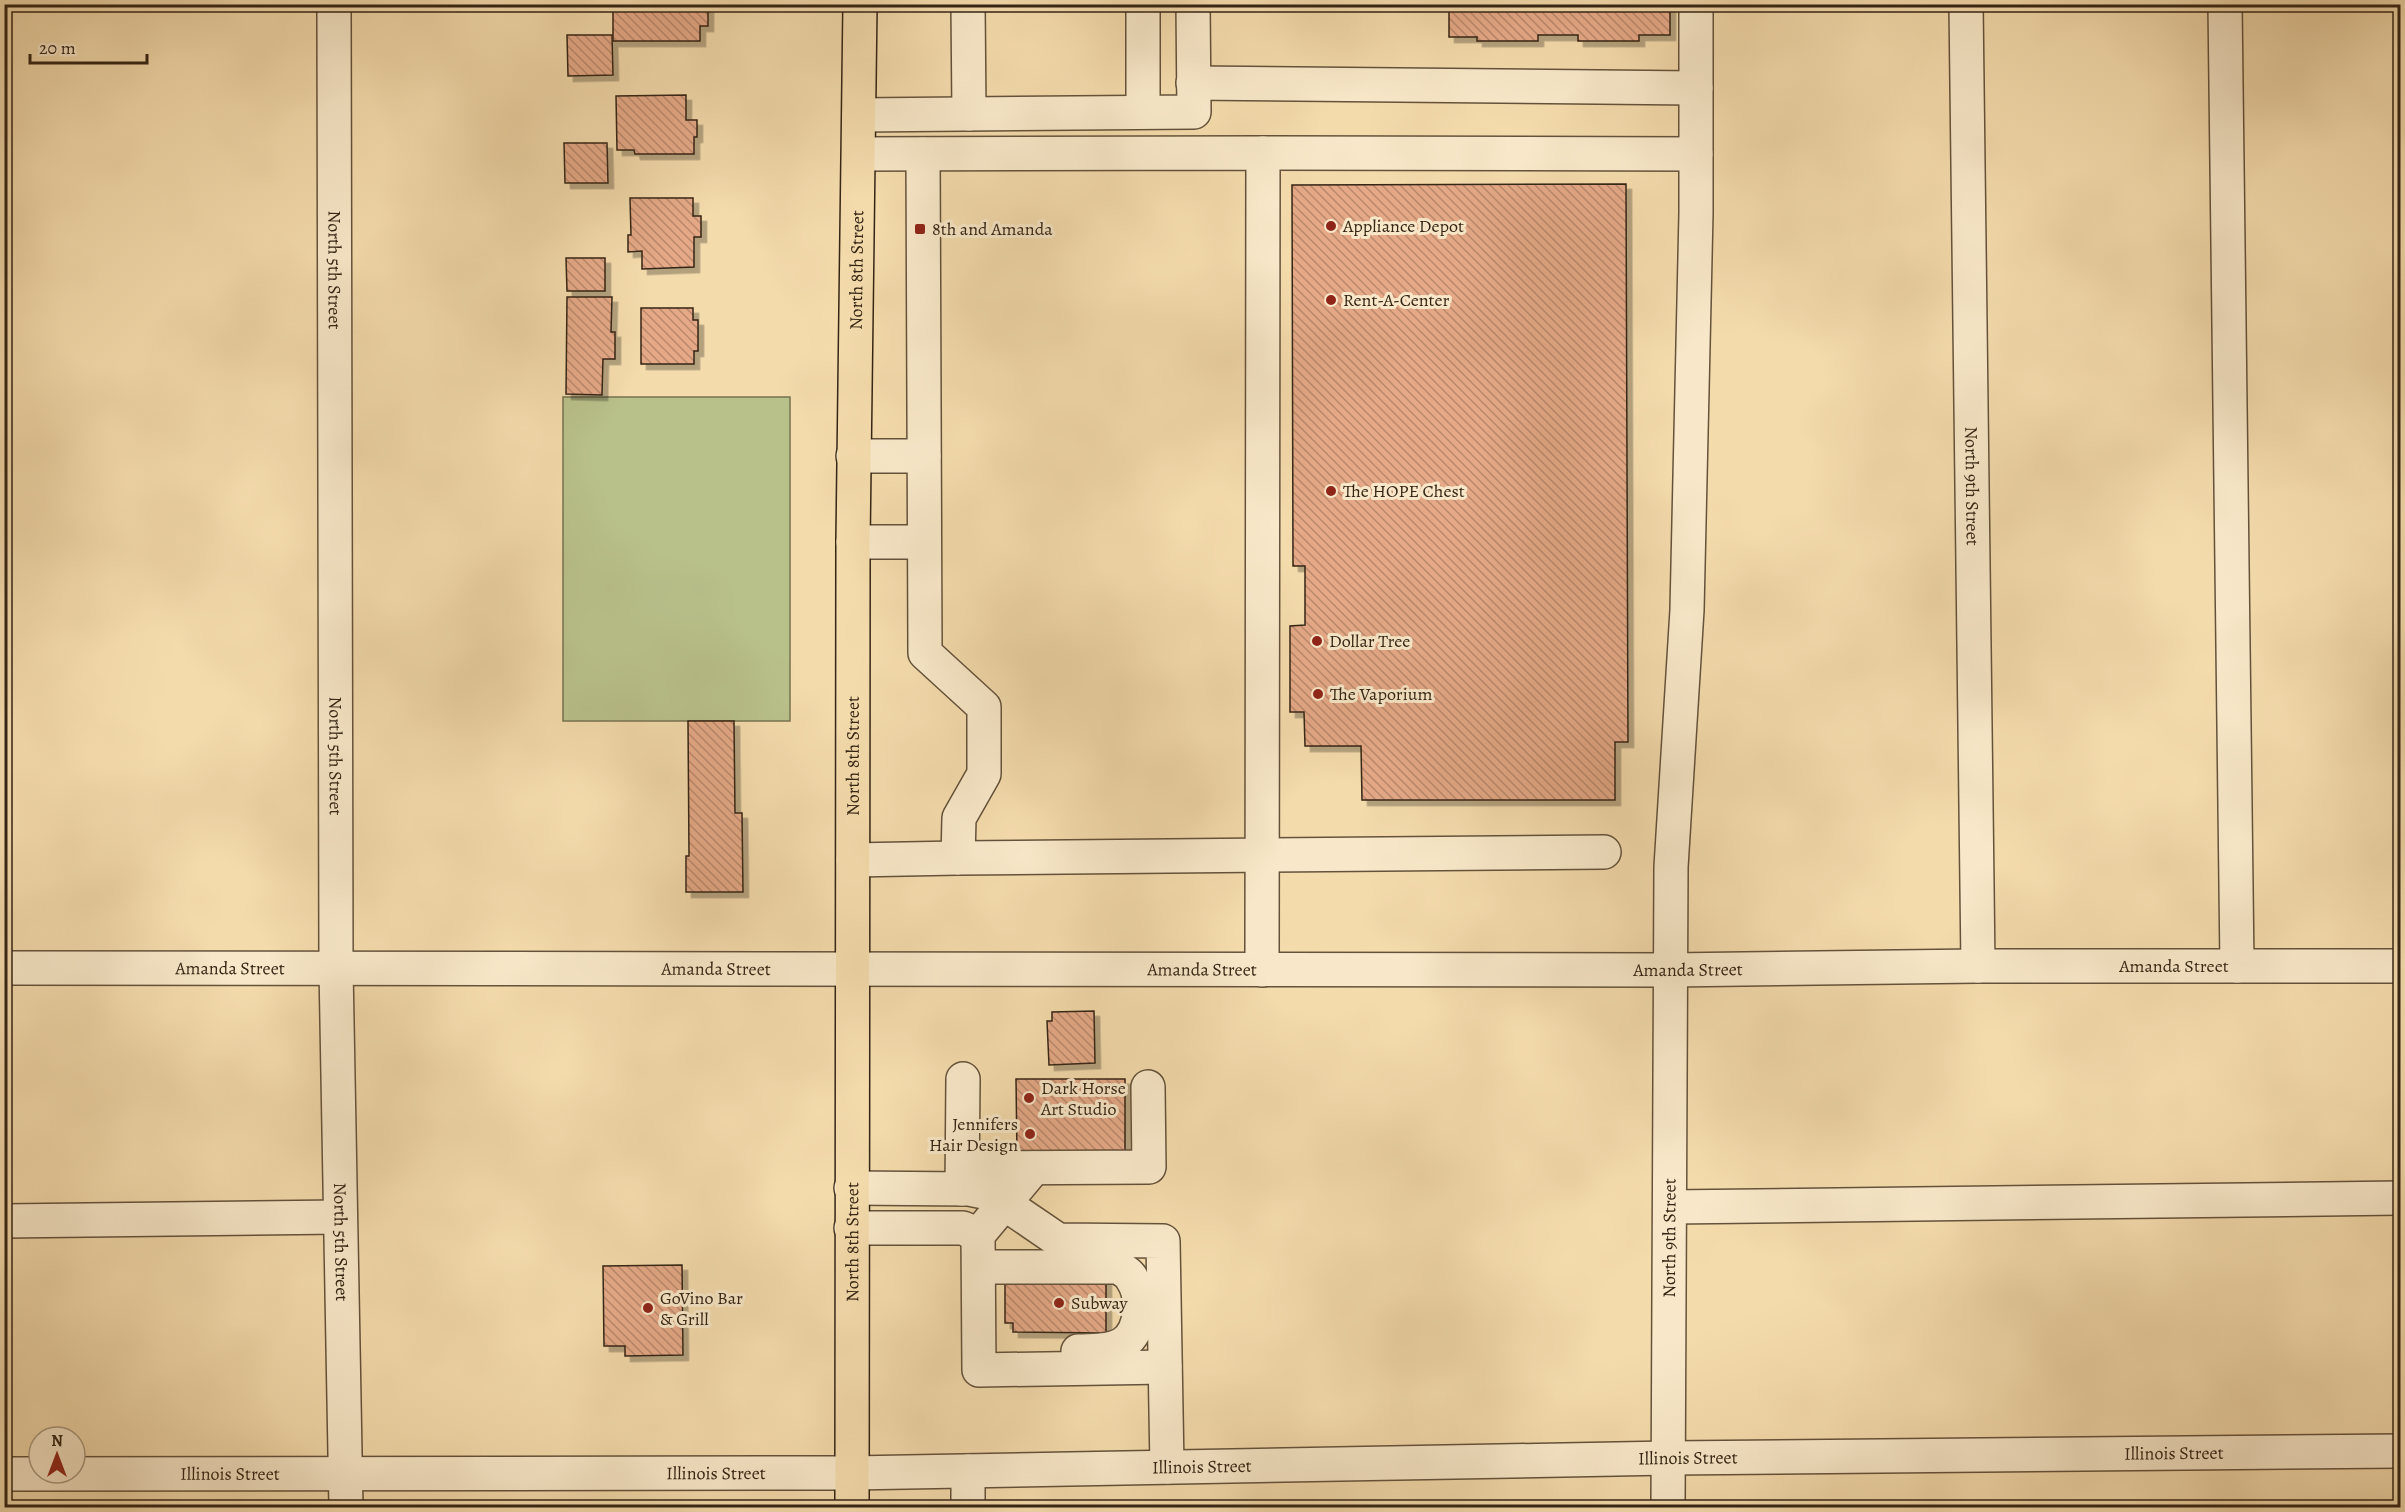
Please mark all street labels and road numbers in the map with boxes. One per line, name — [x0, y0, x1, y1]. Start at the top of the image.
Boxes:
street label: North 8th Street — [844, 210, 869, 330]
street label: North 5th Street — [322, 211, 347, 330]
street label: North 9th Street — [1959, 426, 1985, 546]
street label: North 8th Street — [841, 696, 865, 816]
street label: North 5th Street — [323, 697, 348, 815]
street label: Amanda Street — [2118, 954, 2229, 978]
street label: Amanda Street — [174, 956, 285, 980]
street label: Amanda Street — [660, 957, 771, 981]
street label: Amanda Street — [1146, 957, 1257, 982]
street label: Amanda Street — [1632, 957, 1743, 982]
street label: North 9th Street — [1657, 1178, 1682, 1298]
street label: North 5th Street — [328, 1182, 354, 1302]
street label: North 8th Street — [840, 1182, 864, 1302]
street label: Illinois Street — [2124, 1441, 2224, 1466]
street label: Illinois Street — [1638, 1445, 1738, 1471]
street label: Illinois Street — [1152, 1454, 1252, 1479]
street label: Illinois Street — [666, 1461, 766, 1485]
street label: Illinois Street — [180, 1462, 280, 1486]

